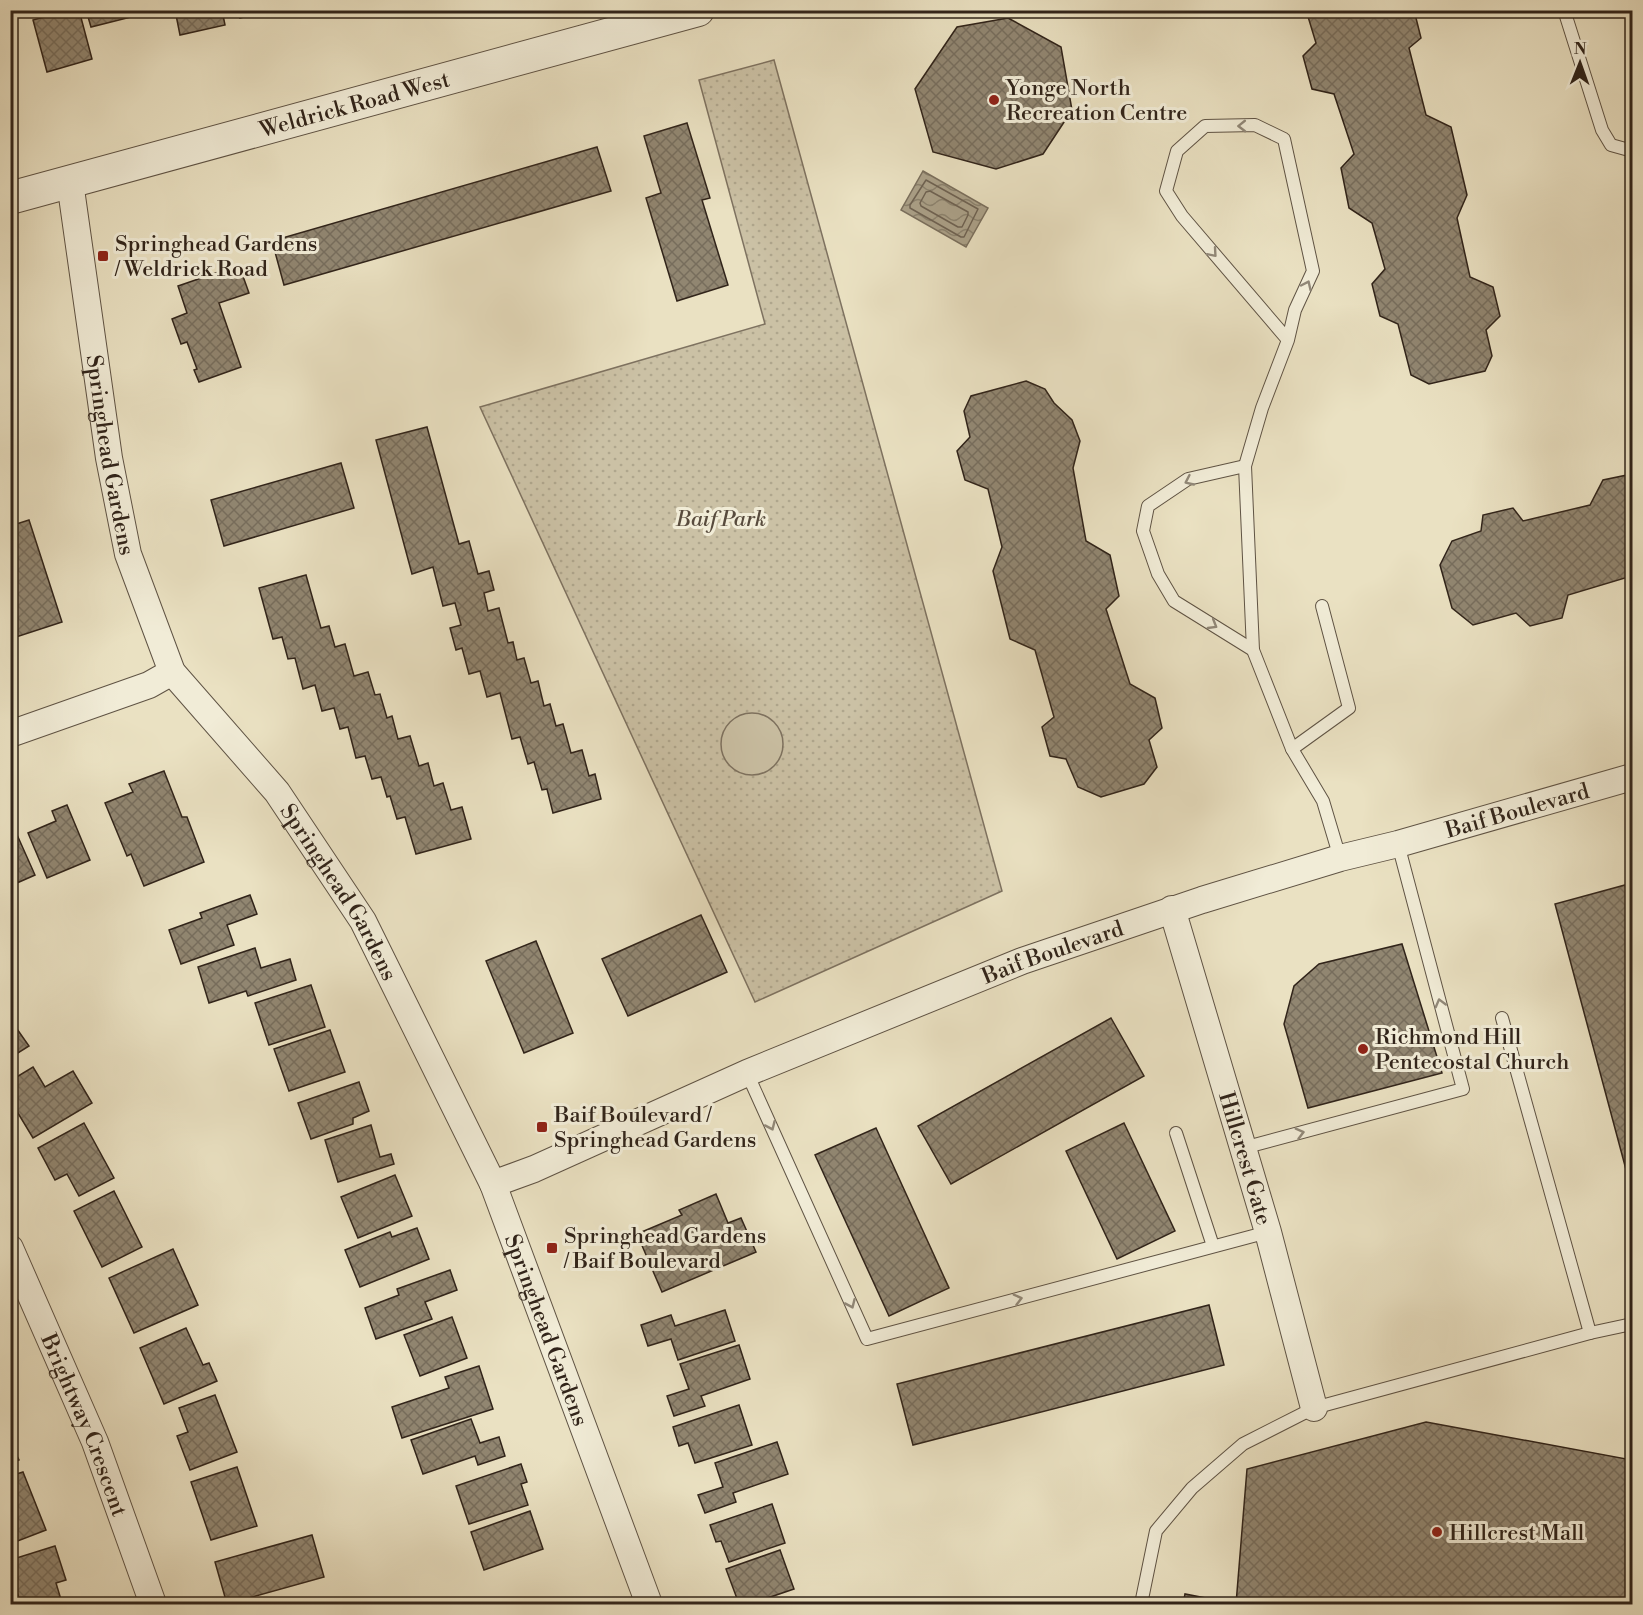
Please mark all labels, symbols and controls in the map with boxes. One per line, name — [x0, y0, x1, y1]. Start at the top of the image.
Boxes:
north arrow — [1550, 33, 1610, 93]
text: N — [1574, 39, 1587, 59]
street label: Weldrick Road West — [256, 66, 453, 144]
place label: Yonge North Recreation Centre — [1005, 75, 1187, 127]
marker: Yonge North Recreation Centre — [987, 93, 1001, 107]
one-way arrow — [1238, 119, 1247, 132]
place label: Springhead Gardens / Weldrick Road — [114, 231, 317, 283]
one-way arrow — [1206, 246, 1217, 257]
marker: Springhead Gardens / Weldrick Road — [96, 249, 110, 263]
one-way arrow — [1299, 280, 1311, 291]
street label: Springhead Gardens — [80, 353, 140, 558]
one-way arrow — [1184, 474, 1195, 486]
park label: Baif Park — [675, 506, 766, 533]
one-way arrow — [1207, 617, 1217, 629]
street label: Baif Boulevard — [1442, 778, 1593, 845]
street label: Springhead Gardens — [274, 799, 402, 985]
street label: Baif Boulevard — [977, 915, 1128, 991]
one-way arrow — [1435, 998, 1447, 1008]
place label: Richmond Hill Pentecostal Church — [1375, 1024, 1569, 1076]
marker: Richmond Hill Pentecostal Church — [1356, 1042, 1370, 1056]
street label: Hillcrest Gate — [1212, 1089, 1277, 1229]
place label: Baif Boulevard / Springhead Gardens — [553, 1102, 756, 1154]
marker: Baif Boulevard / Springhead Gardens — [535, 1120, 549, 1134]
one-way arrow — [764, 1120, 776, 1131]
one-way arrow — [1294, 1127, 1304, 1140]
place label: Springhead Gardens / Baif Boulevard — [563, 1223, 766, 1275]
street label: Springhead Gardens — [498, 1231, 594, 1430]
marker: Springhead Gardens / Baif Boulevard — [545, 1241, 559, 1255]
one-way arrow — [1012, 1294, 1023, 1306]
one-way arrow — [844, 1298, 856, 1309]
street label: Brightway Crescent — [34, 1329, 133, 1520]
place label: Hillcrest Mall — [1449, 1520, 1585, 1547]
marker: Hillcrest Mall — [1430, 1525, 1444, 1539]

